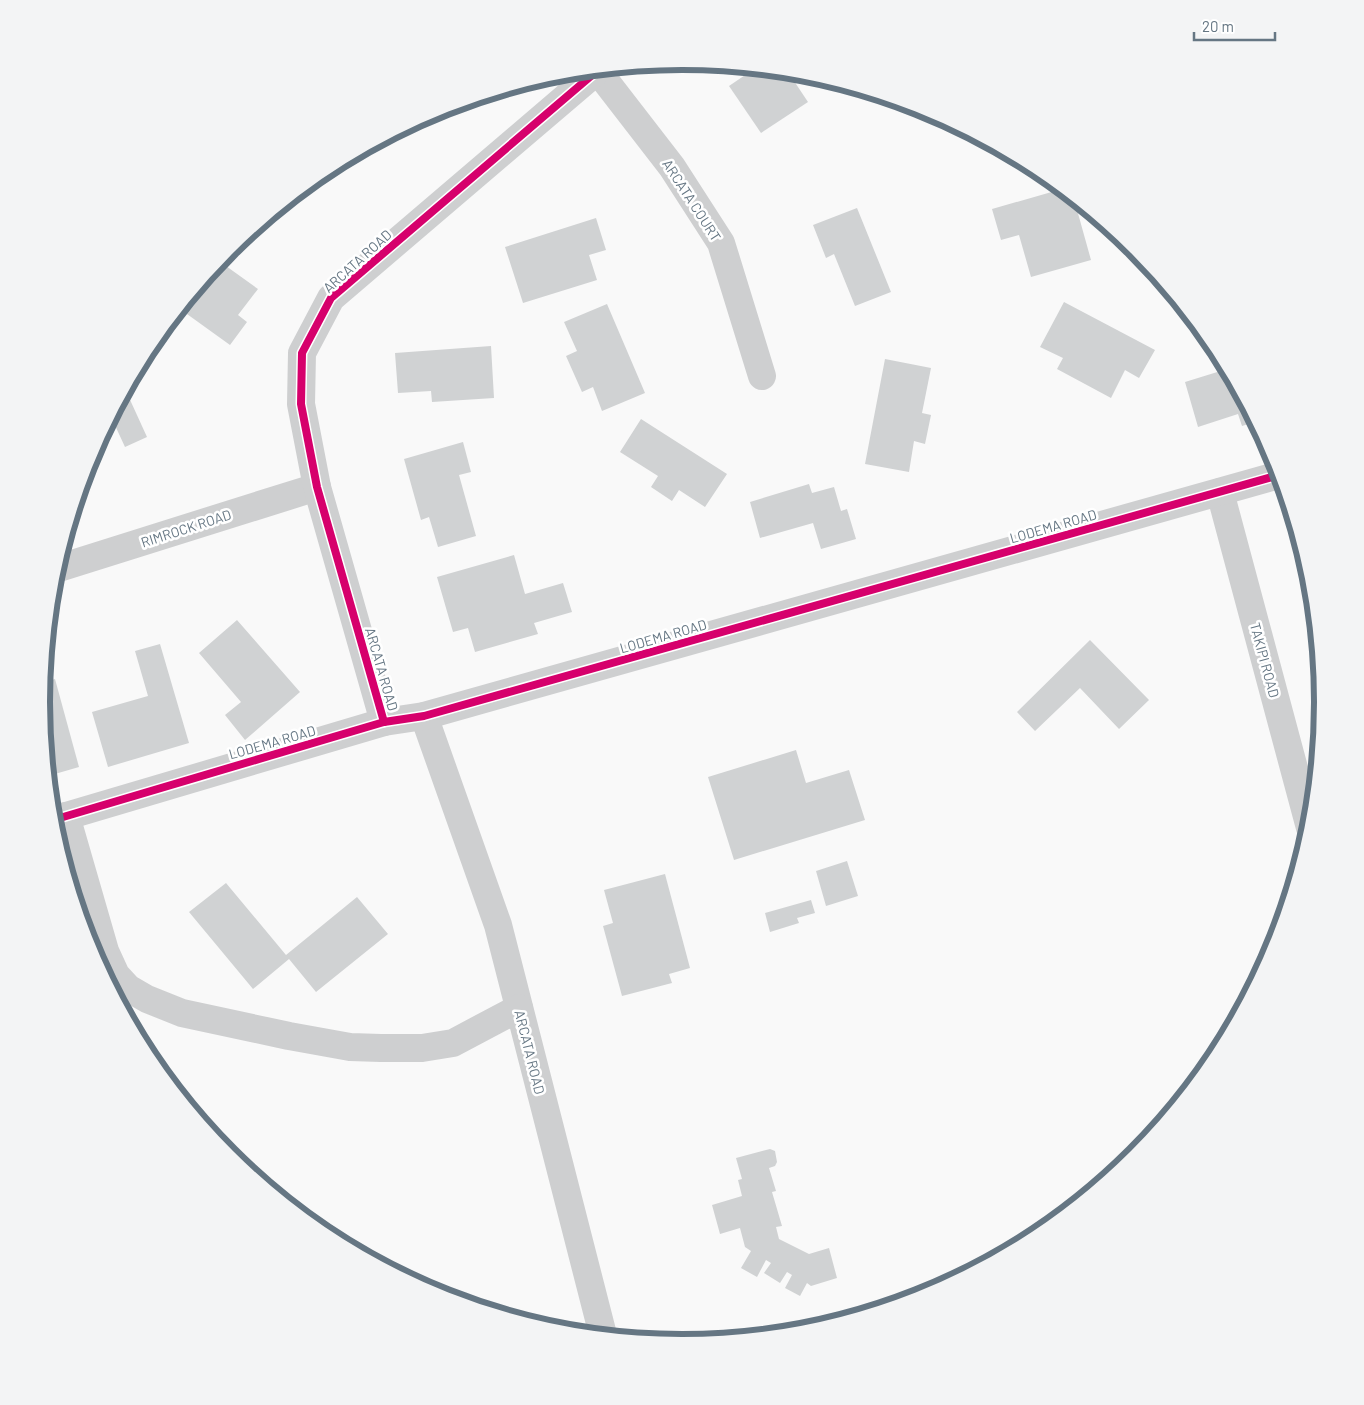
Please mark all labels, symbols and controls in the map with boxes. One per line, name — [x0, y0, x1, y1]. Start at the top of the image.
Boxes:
scale bar — [1194, 10, 1275, 42]
text: 20 m — [1202, 17, 1234, 35]
street label: ARCATA COURT — [659, 156, 725, 244]
street label: ARCATA ROAD — [319, 226, 395, 296]
street label: RIMROCK ROAD — [139, 505, 233, 551]
street label: LODEMA ROAD — [1008, 505, 1098, 547]
street label: LODEMA ROAD — [618, 615, 708, 657]
street label: TAKIPI ROAD — [1247, 621, 1283, 699]
street label: ARCATA ROAD — [362, 625, 402, 713]
street label: LODEMA ROAD — [227, 721, 317, 763]
street label: ARCATA ROAD — [511, 1008, 549, 1096]

